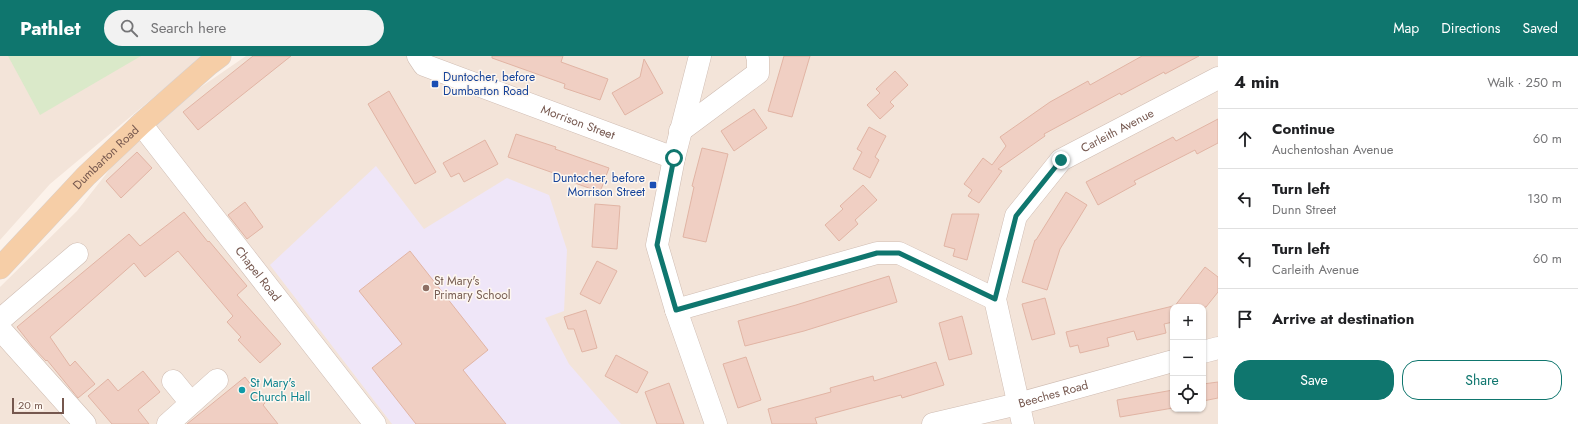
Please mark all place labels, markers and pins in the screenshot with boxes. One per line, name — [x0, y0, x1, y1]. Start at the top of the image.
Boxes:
place label: Duntocher, before Dumbarton Road — [443, 68, 535, 100]
marker: Duntocher, before Dumbarton Road — [430, 79, 440, 89]
place label: Duntocher, before Morrison Street — [553, 169, 645, 201]
marker: Duntocher, before Morrison Street — [648, 180, 658, 190]
place label: St Mary's Primary School — [434, 272, 511, 304]
marker: St Mary's Primary School — [421, 283, 431, 293]
place label: St Mary's Church Hall — [250, 374, 310, 406]
marker: St Mary's Church Hall — [237, 385, 247, 395]

